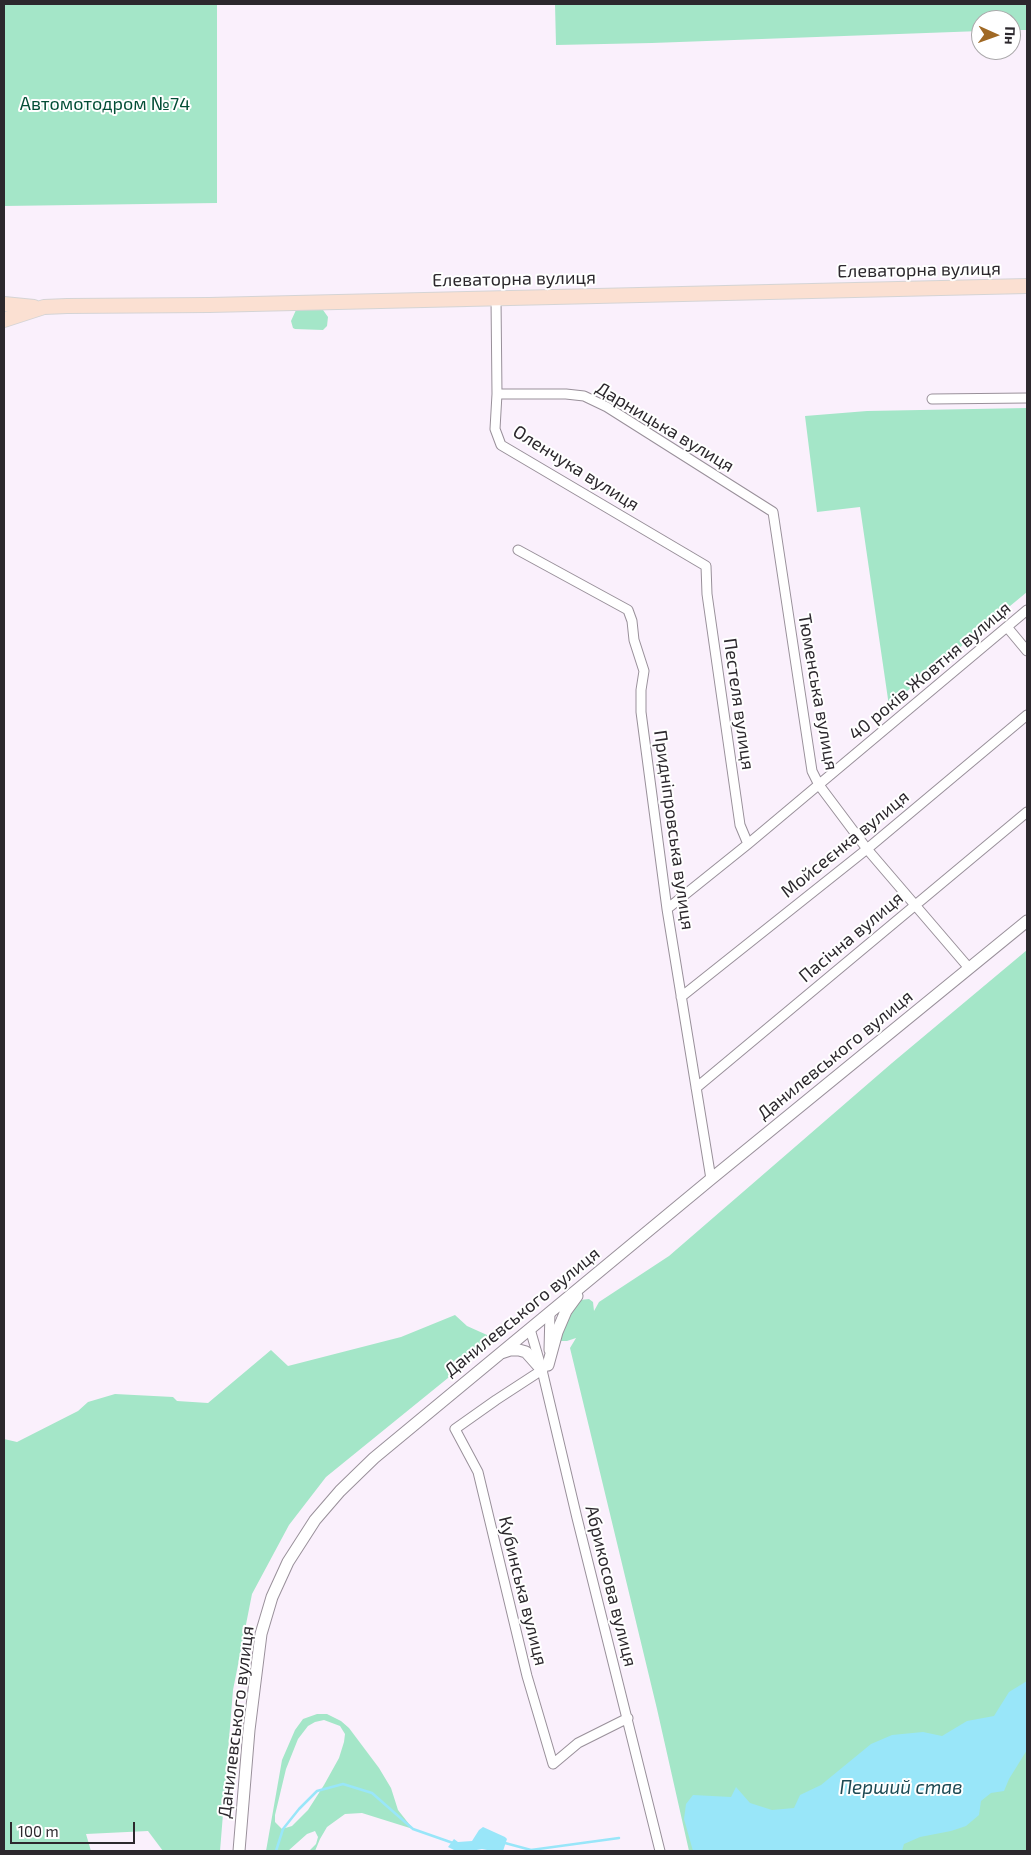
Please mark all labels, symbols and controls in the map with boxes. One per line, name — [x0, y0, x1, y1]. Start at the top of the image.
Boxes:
north arrow — [971, 10, 1021, 60]
text: Пн — [1002, 26, 1019, 45]
park label: Автомотодром №74 — [20, 93, 190, 115]
street label: Елеваторна вулиця — [837, 258, 1001, 282]
street label: Елеваторна вулиця — [432, 267, 596, 291]
street label: Дарницька вулиця — [592, 377, 738, 477]
street label: Оленчука вулиця — [509, 420, 643, 516]
street label: 40 років Жовтня вулиця — [845, 597, 1015, 745]
street label: Тюменська вулиця — [794, 612, 842, 772]
street label: Пестеля вулиця — [719, 637, 759, 771]
street label: Придніпровська вулиця — [649, 729, 699, 931]
street label: Мойсеєнка вулиця — [777, 786, 913, 902]
street label: Пасічна вулиця — [795, 887, 907, 987]
street label: Данилевського вулиця — [753, 986, 917, 1124]
street label: Данилевського вулиця — [440, 1243, 604, 1381]
street label: Абрикосова вулиця — [581, 1503, 641, 1669]
street label: Кубинська вулиця — [494, 1514, 552, 1668]
street label: Данилевського вулиця — [213, 1625, 259, 1819]
water label: Перший став — [839, 1777, 963, 1799]
scale bar — [12, 1812, 138, 1844]
text: 100 m — [18, 1822, 59, 1840]

